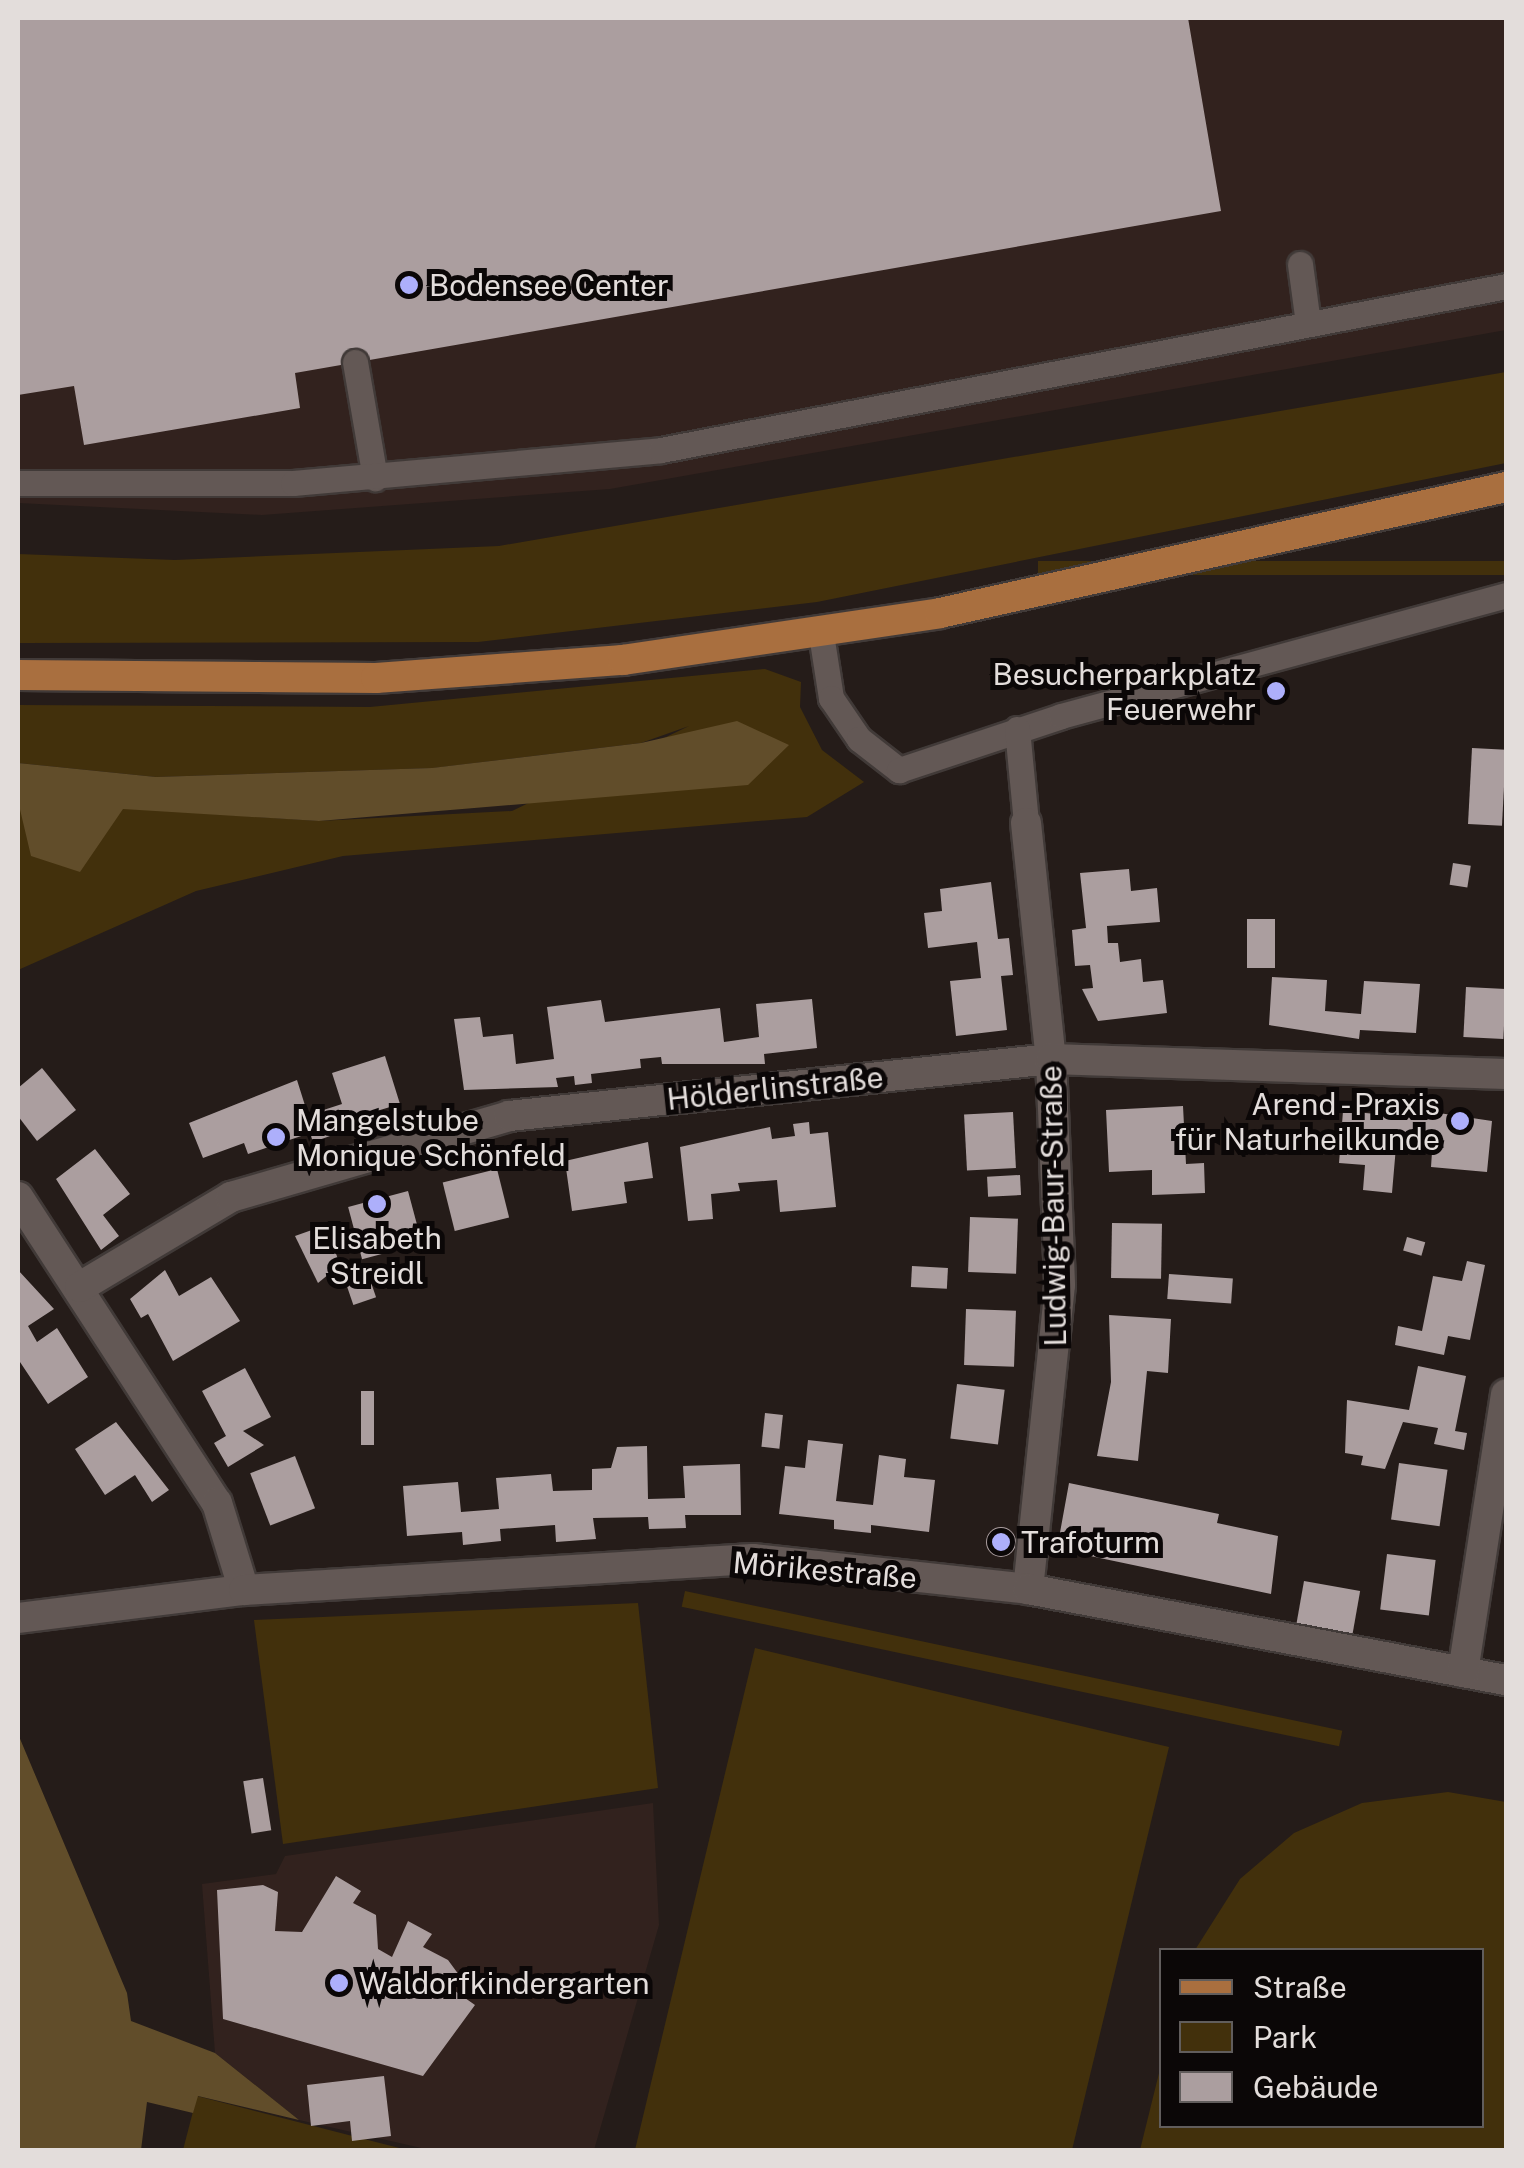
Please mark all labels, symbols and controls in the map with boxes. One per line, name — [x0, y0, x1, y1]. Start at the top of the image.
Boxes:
place label: Bodensee Center — [429, 267, 669, 303]
marker: Bodensee Center — [398, 274, 420, 296]
place label: Besucherparkplatz Feuerwehr — [993, 656, 1256, 726]
marker: Besucherparkplatz Feuerwehr — [1265, 680, 1287, 702]
street label: Hölderlinstraße — [665, 1059, 885, 1117]
street label: Ludwig-Baur-Straße — [1033, 1065, 1073, 1347]
place label: Arend - Praxis für Naturheilkunde — [1175, 1086, 1440, 1156]
place label: Mangelstube Monique Schönfeld — [296, 1102, 566, 1172]
marker: Arend - Praxis für Naturheilkunde — [1449, 1110, 1471, 1132]
marker: Mangelstube Monique Schönfeld — [265, 1126, 287, 1148]
marker: Elisabeth Streidl — [366, 1193, 388, 1215]
place label: Elisabeth Streidl — [312, 1220, 442, 1290]
place label: Trafoturm — [1021, 1524, 1160, 1560]
marker: Trafoturm — [990, 1531, 1012, 1553]
street label: Mörikestraße — [731, 1544, 919, 1596]
legend — [1159, 1948, 1484, 2128]
place label: Waldorfkindergarten — [359, 1965, 650, 2001]
text: Straße — [1253, 1969, 1347, 2005]
marker: Waldorfkindergarten — [328, 1972, 350, 1994]
text: Park — [1253, 2019, 1317, 2055]
text: Gebäude — [1253, 2069, 1379, 2105]

